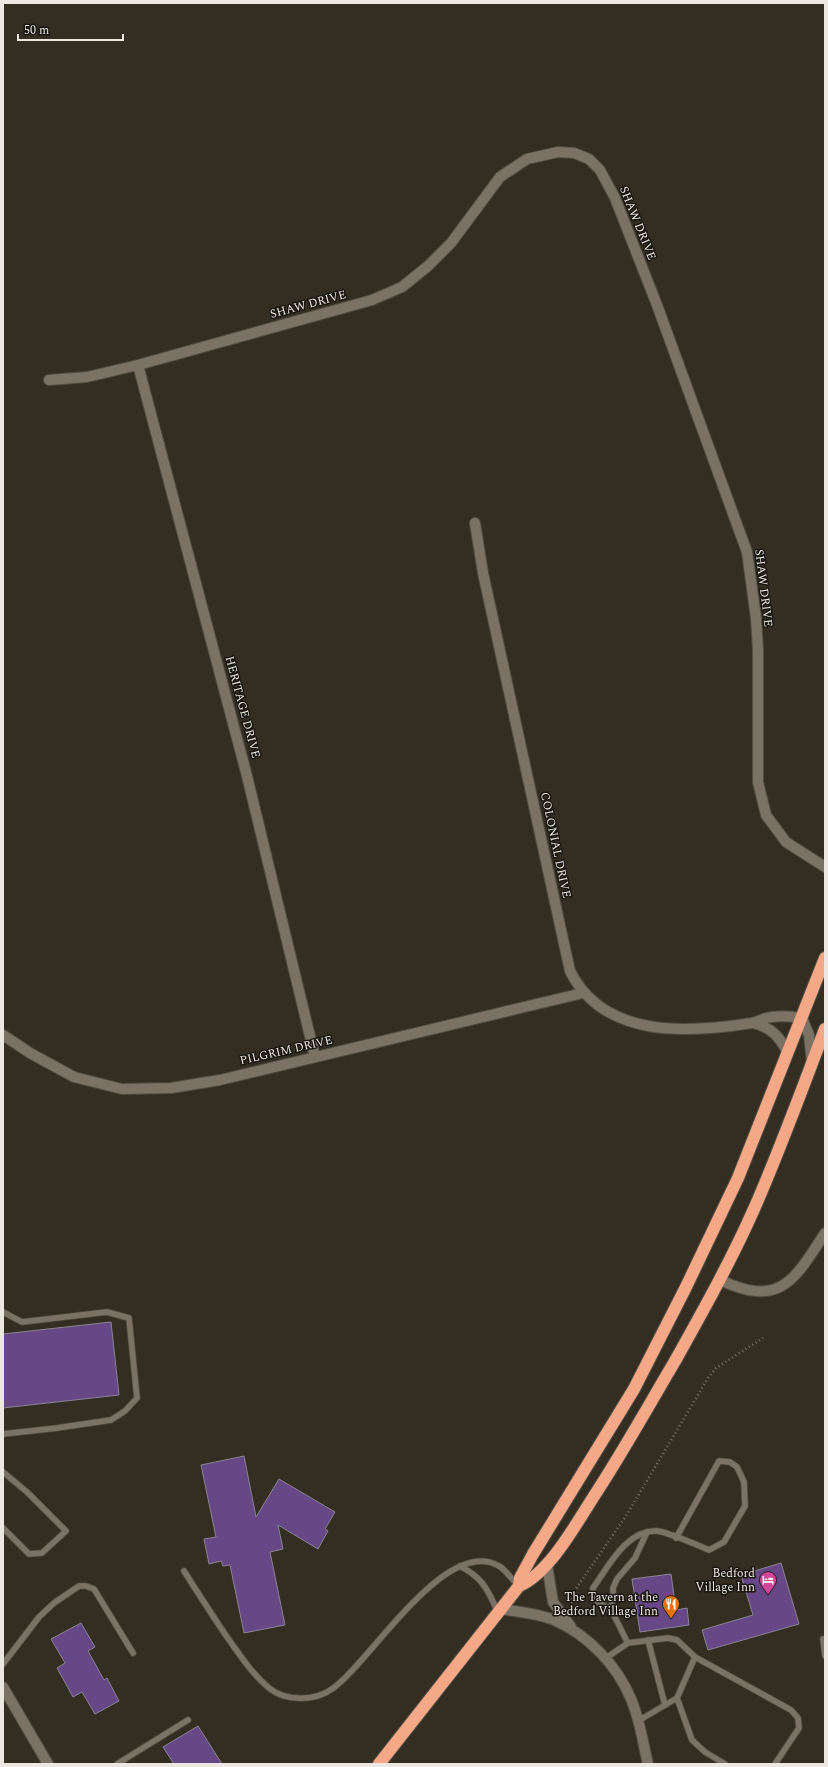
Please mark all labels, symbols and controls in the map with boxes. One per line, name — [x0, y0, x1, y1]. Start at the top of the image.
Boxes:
scale bar — [18, 16, 123, 42]
text: 50 m — [24, 21, 49, 40]
street label: SHAW DRIVE — [614, 183, 661, 263]
street label: SHAW DRIVE — [268, 285, 348, 324]
street label: SHAW DRIVE — [749, 548, 778, 628]
street label: HERITAGE DRIVE — [220, 654, 265, 760]
street label: COLONIAL DRIVE — [535, 790, 576, 900]
street label: PILGRIM DRIVE — [238, 1031, 334, 1070]
place label: Bedford Village Inn — [696, 1564, 755, 1597]
hotel icon: Bedford Village Inn — [758, 1570, 778, 1595]
place label: The Tavern at the Bedford Village Inn — [553, 1588, 658, 1621]
restaurant icon: The Tavern at the Bedford Village Inn — [661, 1594, 681, 1619]

